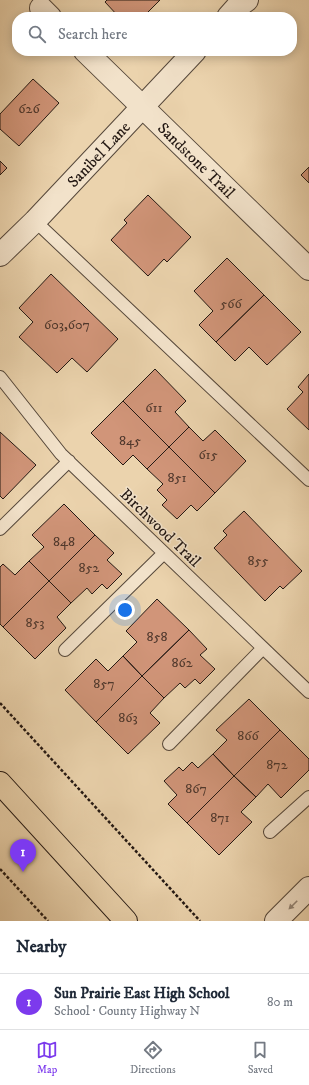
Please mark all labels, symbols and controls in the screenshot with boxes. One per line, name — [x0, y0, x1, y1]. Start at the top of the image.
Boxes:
search box — [12, 12, 297, 56]
icon: search — [26, 23, 48, 45]
text: Search here — [58, 25, 127, 44]
house number: 626 — [18, 100, 40, 118]
street label: Sanibel Lane — [63, 117, 135, 192]
street label: Sandstone Trail — [153, 118, 239, 203]
house number: 566 — [220, 295, 242, 313]
house number: 603,607 — [44, 316, 90, 334]
house number: 611 — [145, 399, 163, 417]
house number: 845 — [119, 432, 141, 450]
house number: 615 — [198, 446, 218, 464]
house number: 851 — [167, 469, 187, 487]
street label: Birchwood Trail — [116, 484, 205, 571]
house number: 848 — [53, 533, 75, 551]
house number: 855 — [248, 552, 268, 570]
house number: 852 — [79, 559, 100, 577]
your location — [115, 600, 135, 620]
house number: 853 — [25, 614, 45, 632]
house number: 858 — [147, 628, 167, 646]
house number: 862 — [171, 654, 193, 672]
house number: 857 — [93, 675, 115, 693]
house number: 863 — [118, 709, 138, 727]
house number: 866 — [237, 727, 259, 745]
house number: 872 — [266, 756, 288, 774]
house number: 867 — [185, 780, 207, 798]
house number: 871 — [210, 809, 230, 827]
pin: 1 — [10, 839, 36, 872]
one-way arrow — [288, 900, 298, 910]
text: Nearby — [16, 936, 66, 958]
text: Sun Prairie East High School — [54, 984, 230, 1003]
text: 1 — [27, 994, 31, 1010]
text: 80 m — [267, 994, 293, 1010]
text: School · County Highway N — [54, 1003, 200, 1019]
tab: Map — [36, 1039, 58, 1077]
tab: Directions — [130, 1039, 176, 1077]
tab: Saved — [248, 1039, 273, 1077]

